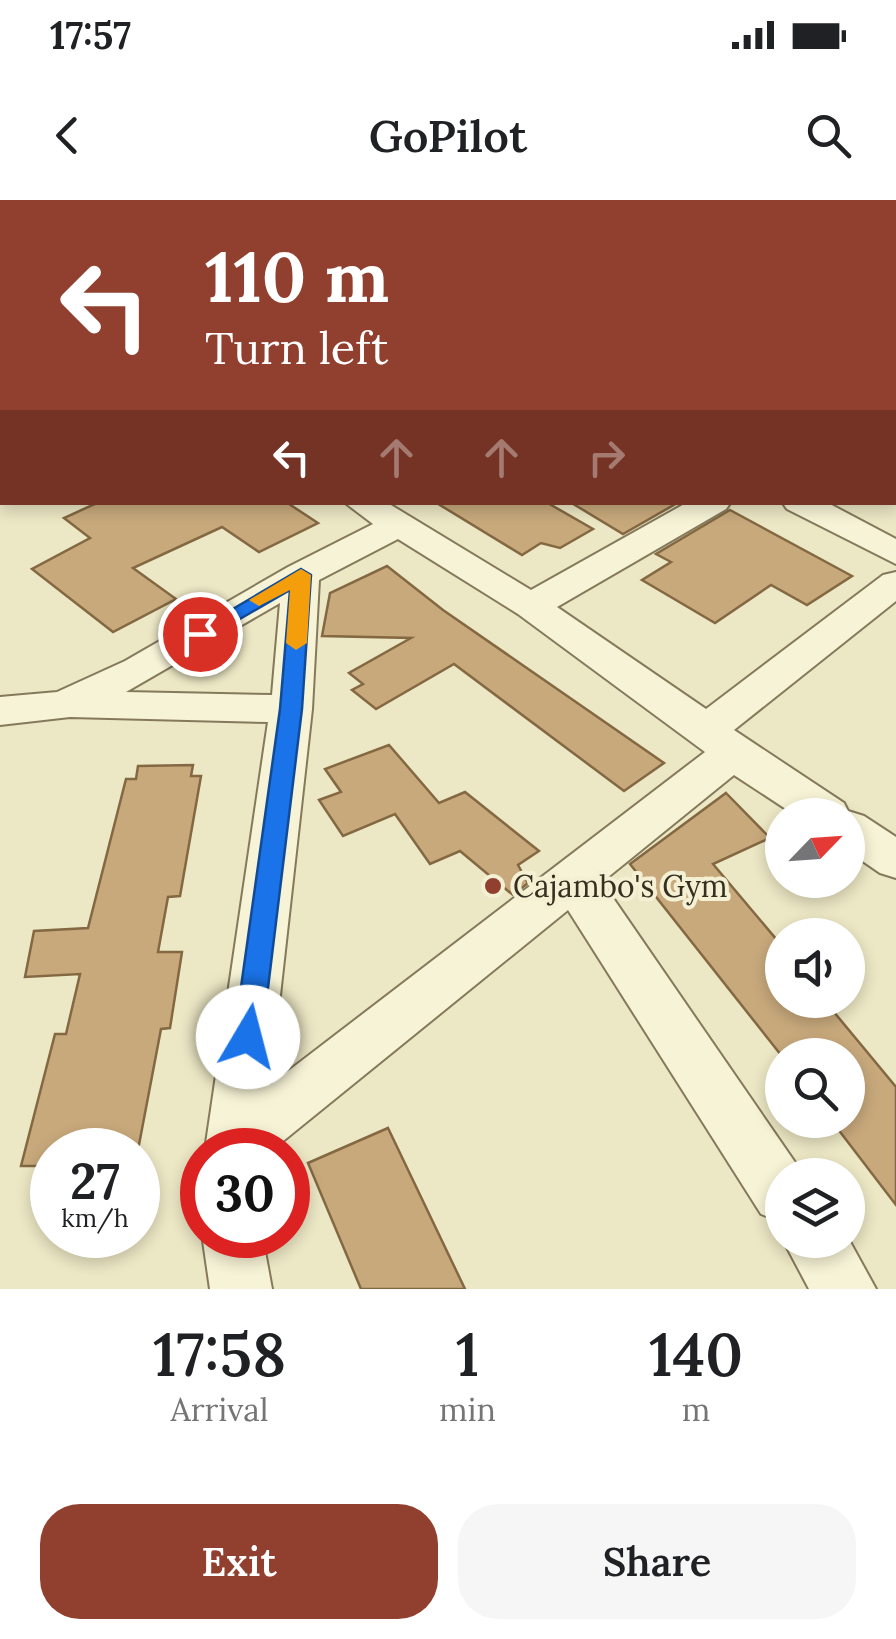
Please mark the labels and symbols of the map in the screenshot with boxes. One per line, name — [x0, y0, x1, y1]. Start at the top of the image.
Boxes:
pin — [158, 592, 243, 677]
north arrow — [765, 798, 865, 898]
place label: Cajambo's Gym — [513, 867, 728, 906]
marker: Cajambo's Gym — [482, 875, 504, 897]
position arrow — [196, 985, 300, 1089]
speed limit sign: 30 — [180, 1128, 310, 1258]

